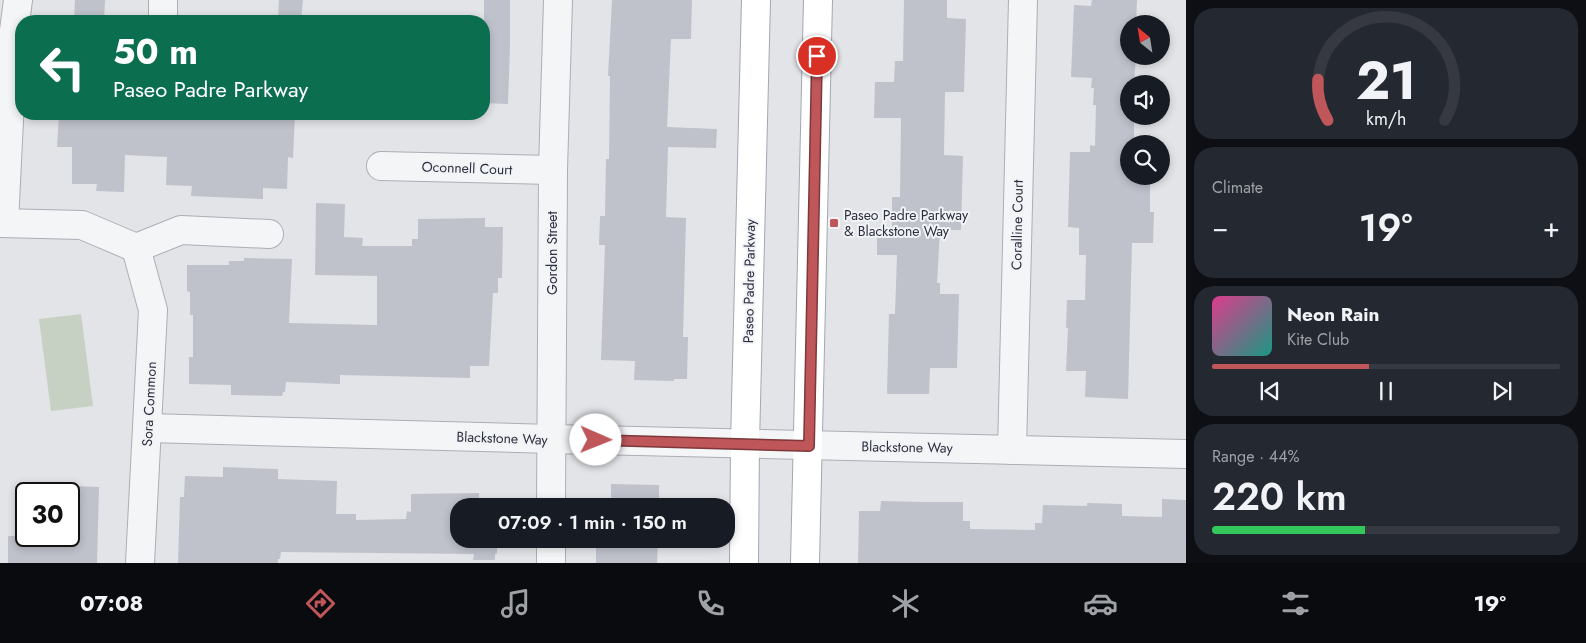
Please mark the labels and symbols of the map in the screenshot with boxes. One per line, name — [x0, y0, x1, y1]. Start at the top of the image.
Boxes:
north arrow — [1120, 15, 1170, 65]
pin — [796, 35, 838, 77]
street label: Oconnell Court — [421, 156, 513, 180]
street label: Coralline Court — [1006, 179, 1028, 270]
place label: Paseo Padre Parkway & Blackstone Way — [844, 205, 969, 241]
street label: Gordon Street — [542, 210, 562, 295]
marker: Paseo Padre Parkway & Blackstone Way — [828, 217, 840, 229]
street label: Paseo Padre Parkway — [738, 218, 760, 343]
street label: Sora Common — [137, 361, 161, 447]
position arrow — [569, 413, 621, 465]
street label: Blackstone Way — [456, 426, 549, 450]
street label: Blackstone Way — [861, 436, 954, 458]
speed limit sign: 30 — [15, 482, 80, 547]

